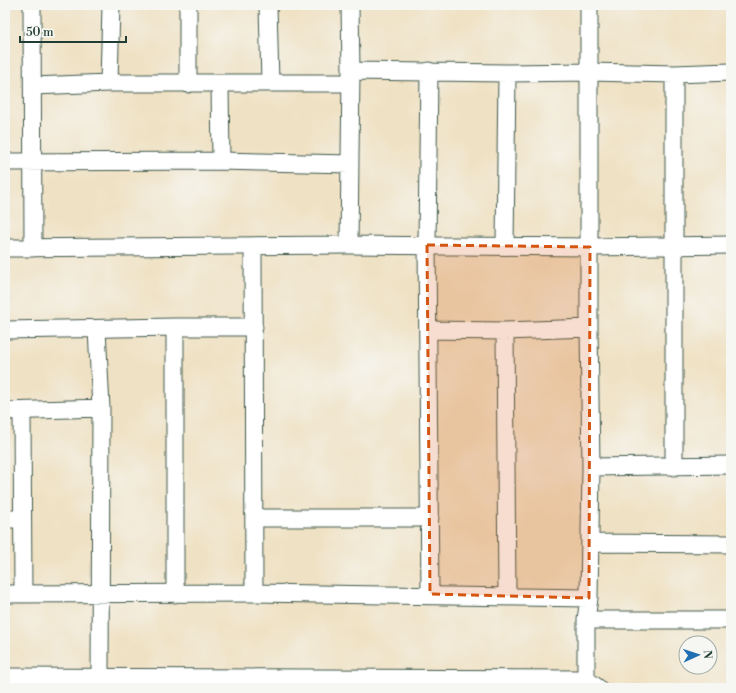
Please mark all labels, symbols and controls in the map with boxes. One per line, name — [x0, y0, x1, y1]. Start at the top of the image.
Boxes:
scale bar — [20, 18, 126, 44]
text: 50 m — [26, 25, 54, 40]
north arrow — [678, 635, 718, 675]
text: N — [700, 650, 714, 660]

